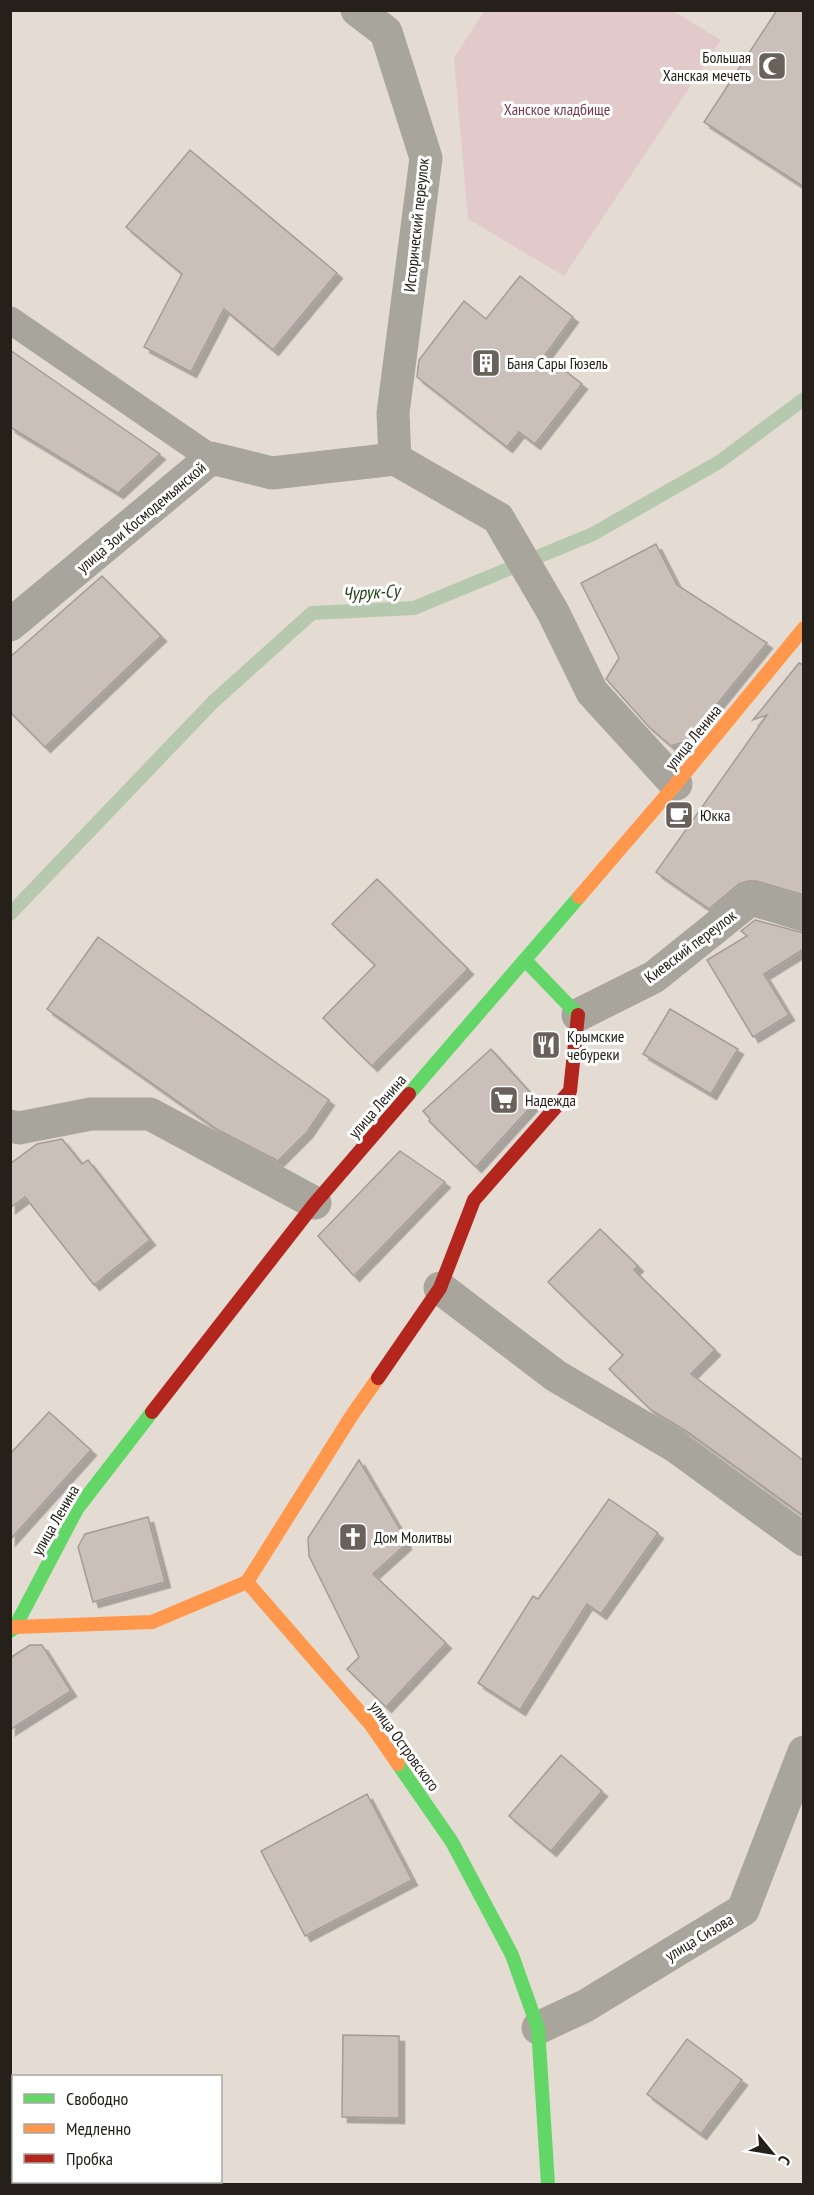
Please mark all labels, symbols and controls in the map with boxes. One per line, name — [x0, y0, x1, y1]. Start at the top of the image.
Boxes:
place label: Большая Ханская мечеть — [663, 47, 751, 85]
mosque icon: Большая Ханская мечеть — [756, 50, 788, 82]
park label: Ханское кладбище — [504, 99, 610, 119]
street label: Исторический переулок — [399, 156, 433, 293]
building icon: Баня Сары Гюзель — [470, 347, 502, 379]
place label: Баня Сары Гюзель — [507, 353, 608, 373]
street label: улица Зои Космодемьянской — [72, 457, 210, 577]
water label: Чурук-Су — [342, 579, 402, 605]
street label: улица Ленина — [661, 700, 725, 774]
cafe icon: Юкка — [663, 799, 695, 831]
place label: Юкка — [700, 805, 730, 825]
street label: Киевский переулок — [640, 905, 740, 987]
place label: Крымские чебуреки — [567, 1026, 624, 1064]
restaurant icon: Крымские чебуреки — [530, 1029, 562, 1061]
street label: улица Ленина — [344, 1070, 410, 1142]
supermarket icon: Надежда — [488, 1084, 520, 1116]
place label: Надежда — [525, 1090, 576, 1110]
street label: улица Ленина — [27, 1481, 83, 1559]
church icon: Дом Молитвы — [337, 1521, 369, 1553]
place label: Дом Молитвы — [374, 1527, 452, 1547]
street label: улица Островского — [366, 1697, 444, 1795]
street label: улица Сизова — [661, 1909, 737, 1965]
legend — [12, 2075, 222, 2183]
text: Свободно — [66, 2087, 129, 2110]
text: Медленно — [66, 2117, 131, 2140]
north arrow — [742, 2123, 802, 2183]
text: Пробка — [66, 2147, 113, 2170]
text: С — [774, 2152, 795, 2169]

